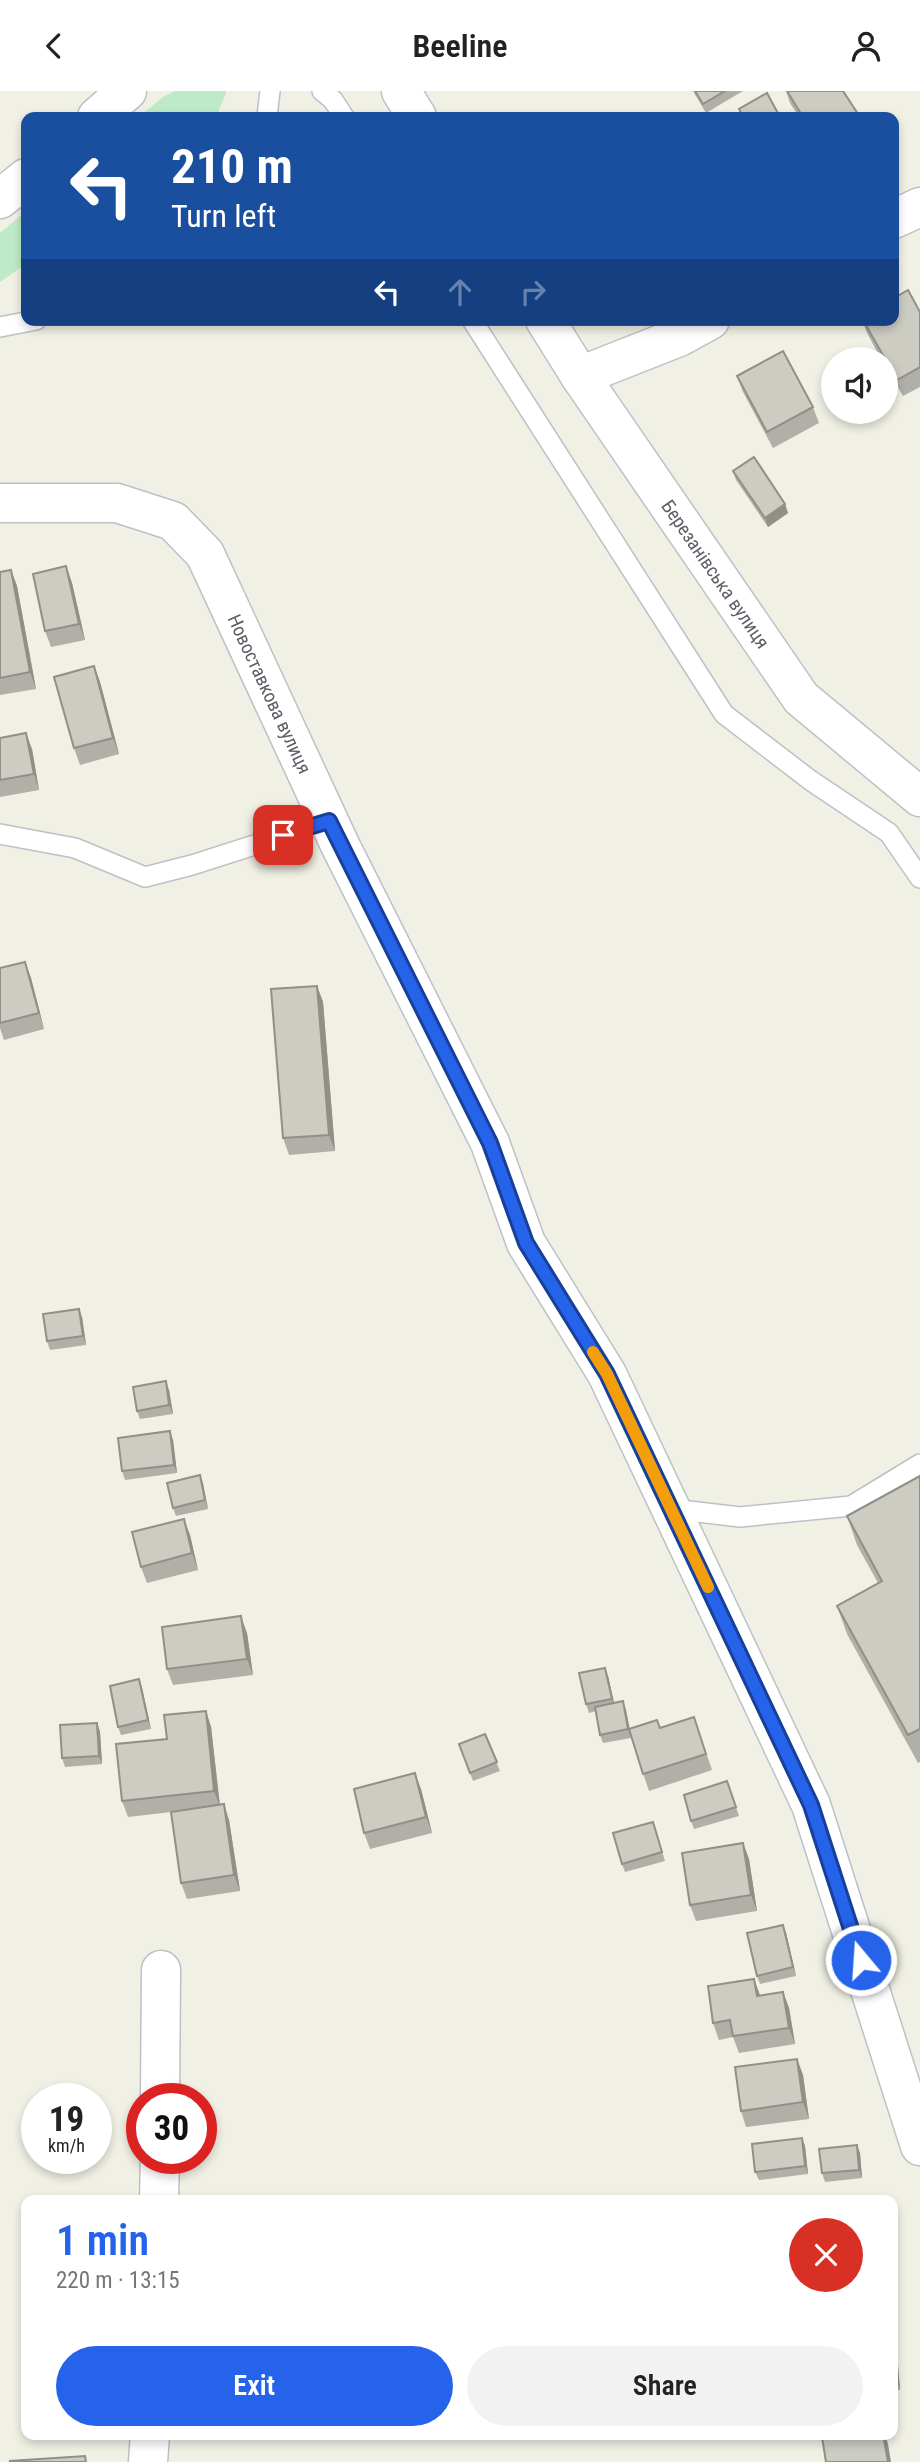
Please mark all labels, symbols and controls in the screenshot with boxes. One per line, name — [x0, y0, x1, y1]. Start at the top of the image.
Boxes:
icon: back — [35, 27, 73, 65]
text: Beeline — [412, 27, 508, 65]
icon: person — [847, 27, 885, 65]
text: 210 m — [171, 138, 293, 195]
icon: left — [56, 140, 147, 231]
text: Turn left — [171, 197, 276, 235]
icon: left — [368, 273, 406, 311]
icon: ahead — [441, 273, 479, 311]
icon: right — [514, 273, 552, 311]
map controls — [821, 347, 898, 424]
button: sound — [821, 347, 898, 424]
street label: Березанівська вулиця — [656, 495, 774, 653]
street label: Новоставкова вулиця — [223, 611, 316, 777]
pin — [253, 805, 313, 865]
icon: arrive — [264, 816, 302, 854]
position arrow — [824, 1923, 898, 1997]
speed limit sign: 30 — [126, 2083, 217, 2174]
text: 19 — [49, 2099, 84, 2140]
text: km/h — [48, 2135, 85, 2156]
text: 1 min — [56, 2216, 149, 2265]
button: close — [789, 2218, 863, 2292]
text: 220 m · 13:15 — [56, 2267, 180, 2294]
button: Exit — [56, 2346, 453, 2426]
button: Share — [467, 2346, 863, 2426]

